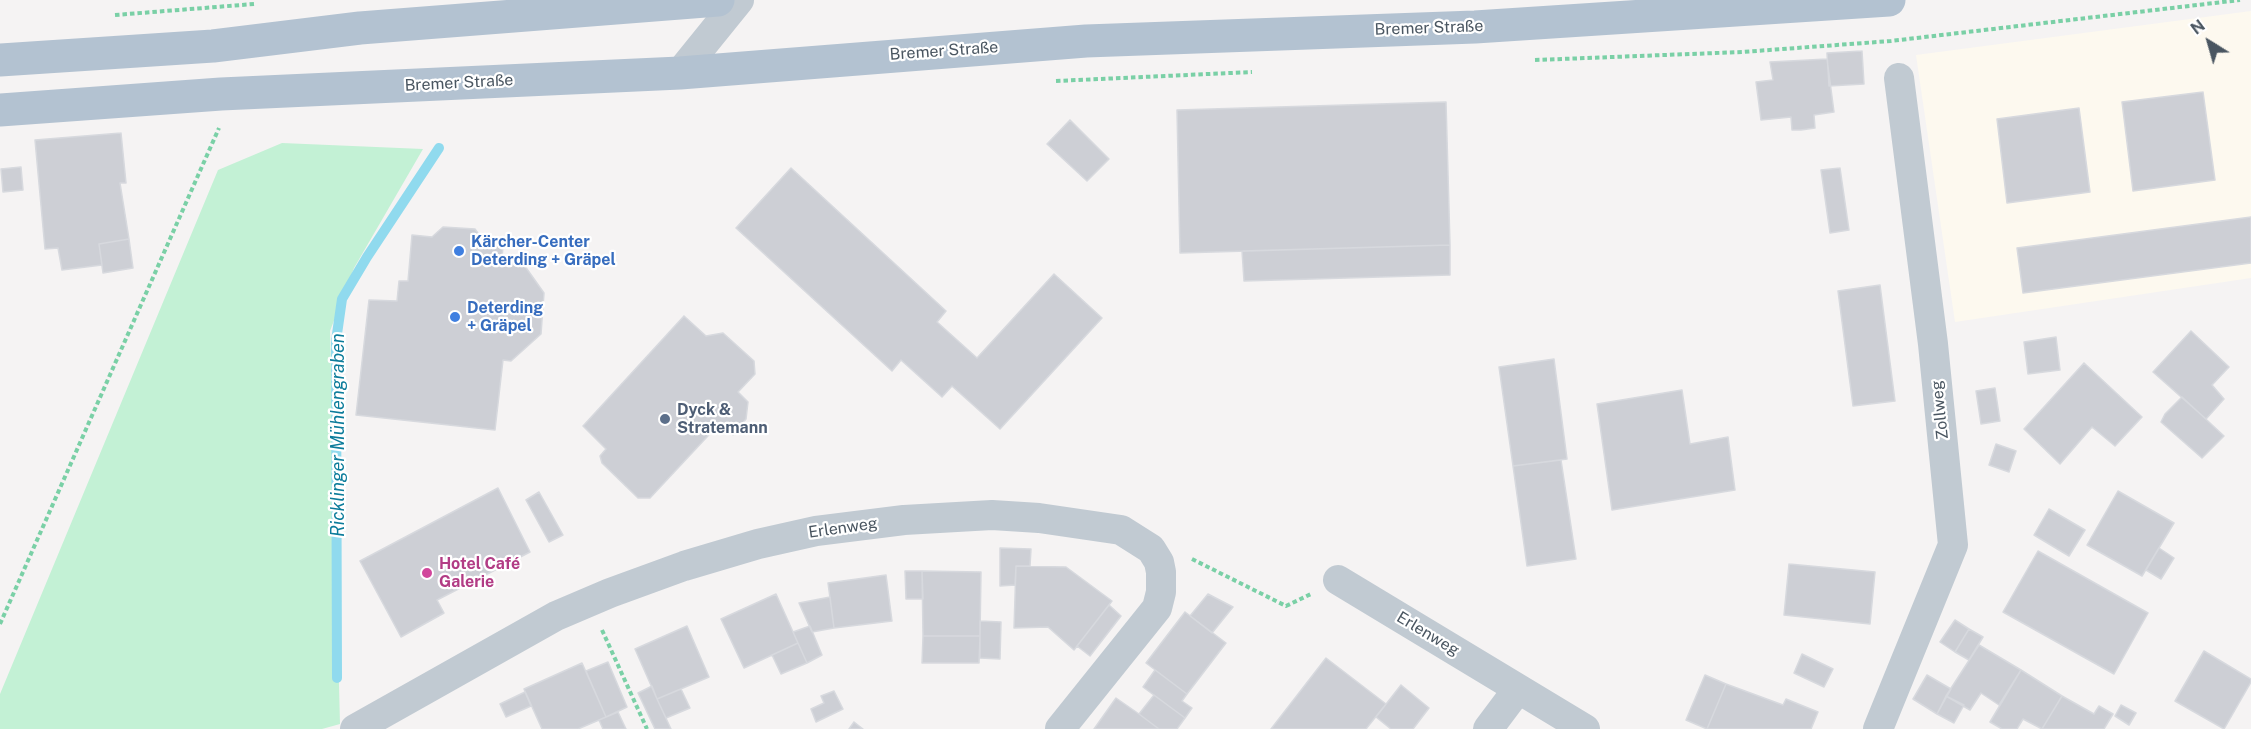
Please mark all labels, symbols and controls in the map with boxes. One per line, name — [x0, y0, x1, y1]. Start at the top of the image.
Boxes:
north arrow — [2179, 12, 2239, 72]
text: N — [2187, 16, 2209, 39]
street label: Bremer Straße — [1374, 17, 1484, 39]
street label: Bremer Straße — [889, 38, 999, 64]
street label: Bremer Straße — [404, 71, 514, 95]
place label: Kärcher-Center Deterding + Gräpel — [471, 232, 616, 270]
marker: Kärcher-Center Deterding + Gräpel — [452, 244, 466, 258]
place label: Deterding + Gräpel — [467, 298, 543, 336]
marker: Deterding + Gräpel — [448, 310, 462, 324]
water label: Ricklinger Mühlengraben — [327, 333, 349, 537]
street label: Zollweg — [1927, 379, 1953, 441]
place label: Dyck & Stratemann — [677, 400, 768, 438]
marker: Dyck & Stratemann — [658, 412, 672, 426]
street label: Erlenweg — [807, 514, 879, 542]
place label: Hotel Café Galerie — [439, 554, 520, 592]
marker: Hotel Café Galerie — [420, 566, 434, 580]
street label: Erlenweg — [1393, 608, 1463, 660]

